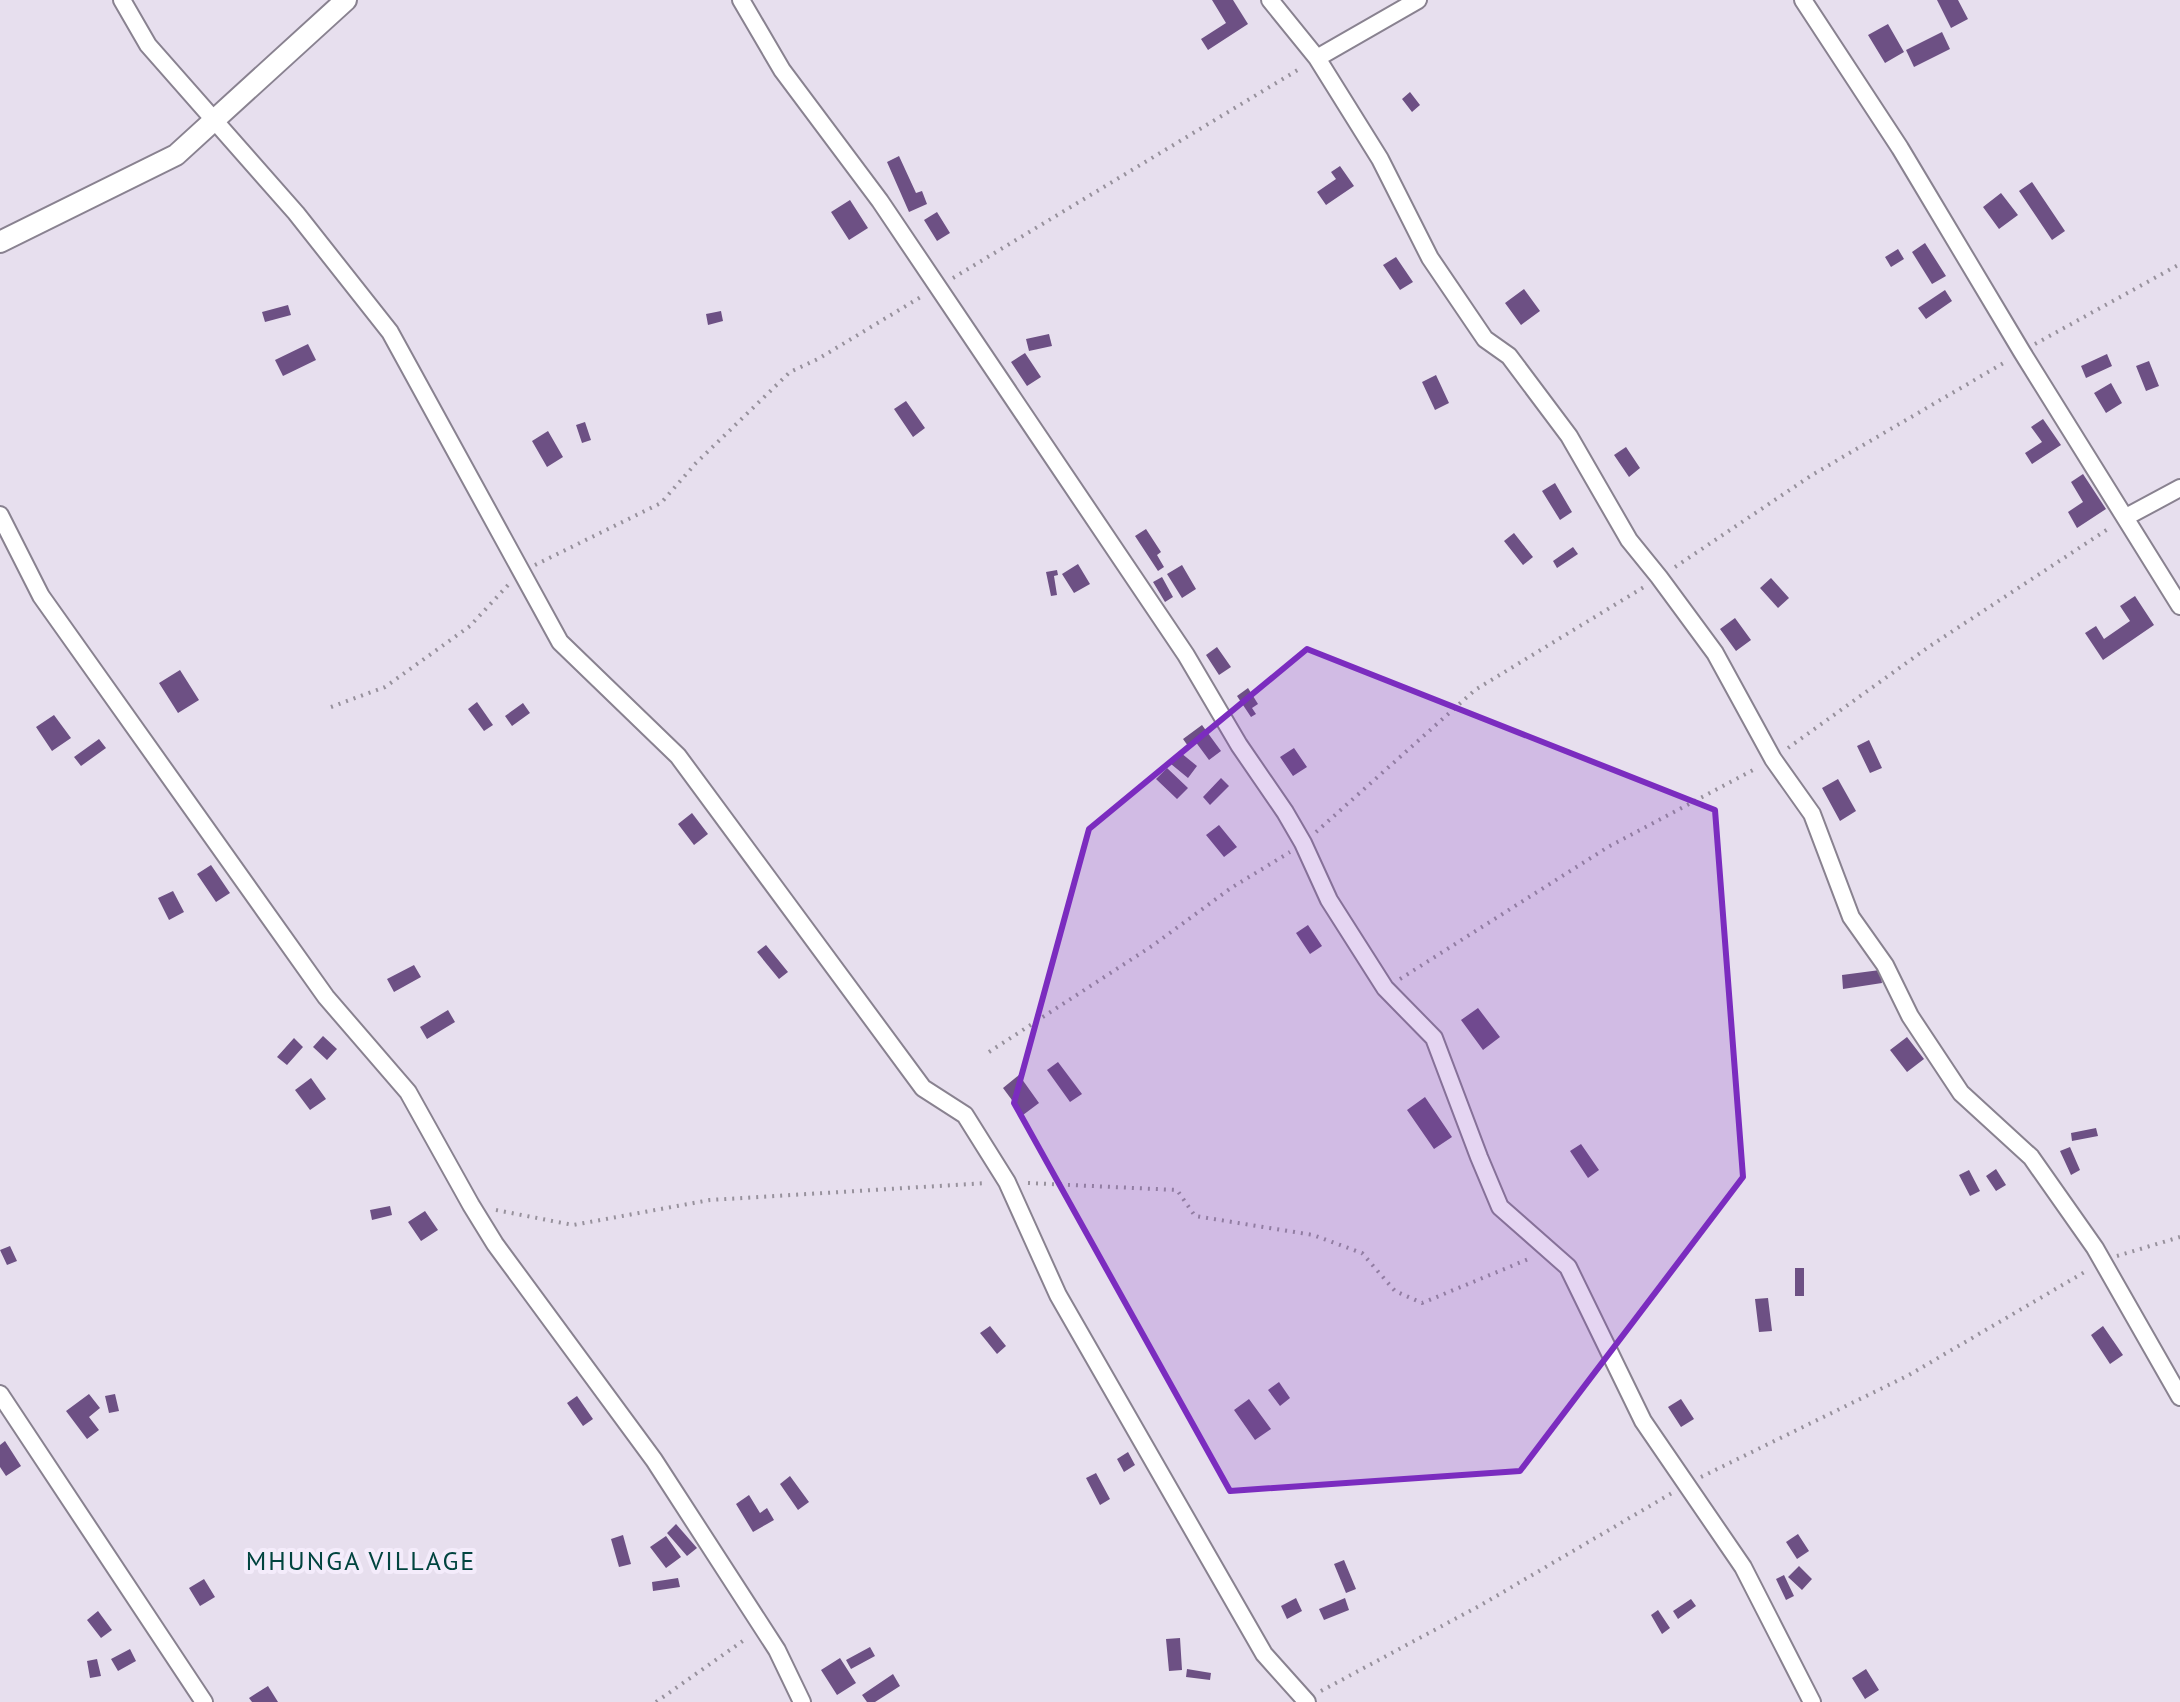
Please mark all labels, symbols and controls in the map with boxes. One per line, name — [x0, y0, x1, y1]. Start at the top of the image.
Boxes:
district label: MHUNGA VILLAGE — [246, 1544, 476, 1577]

